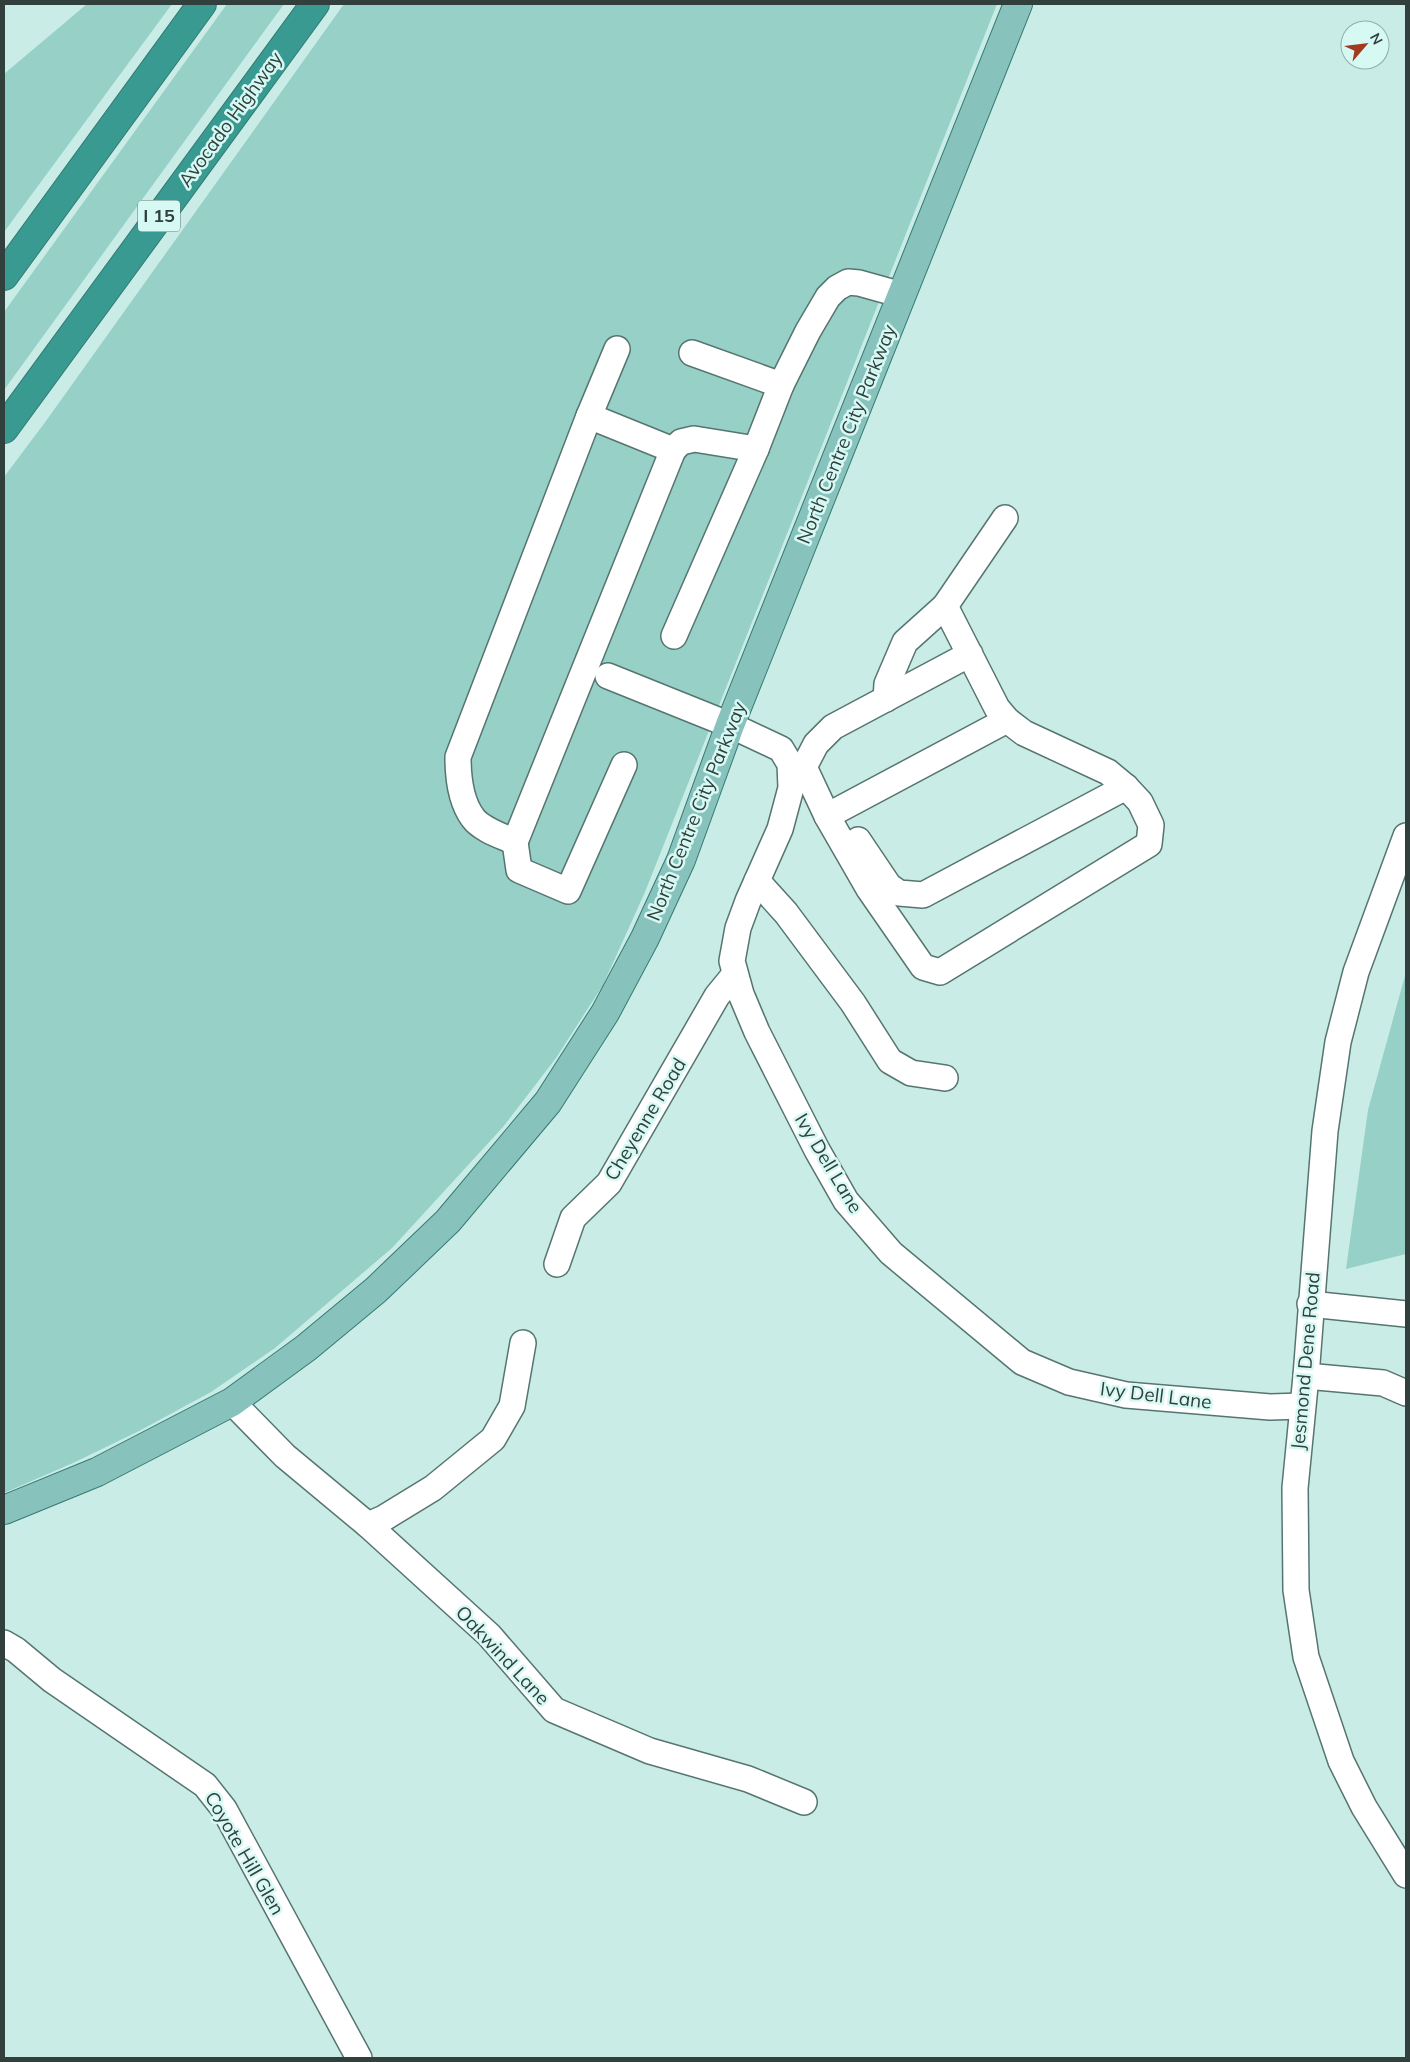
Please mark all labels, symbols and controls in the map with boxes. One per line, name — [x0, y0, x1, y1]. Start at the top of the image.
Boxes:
north arrow — [1340, 20, 1390, 70]
text: N — [1366, 30, 1387, 48]
street label: Avocado Highway — [173, 47, 287, 191]
road number: I 15 — [138, 200, 180, 232]
street label: North Centre City Parkway — [791, 321, 901, 547]
street label: North Centre City Parkway — [641, 698, 751, 924]
street label: Cheyenne Road — [599, 1053, 691, 1185]
street label: Ivy Dell Lane — [790, 1109, 868, 1217]
street label: Jesmond Dene Road — [1285, 1271, 1325, 1451]
street label: Ivy Dell Lane — [1099, 1376, 1213, 1414]
street label: Oakwind Lane — [451, 1600, 555, 1710]
street label: Coyote Hill Glen — [200, 1787, 290, 1919]

